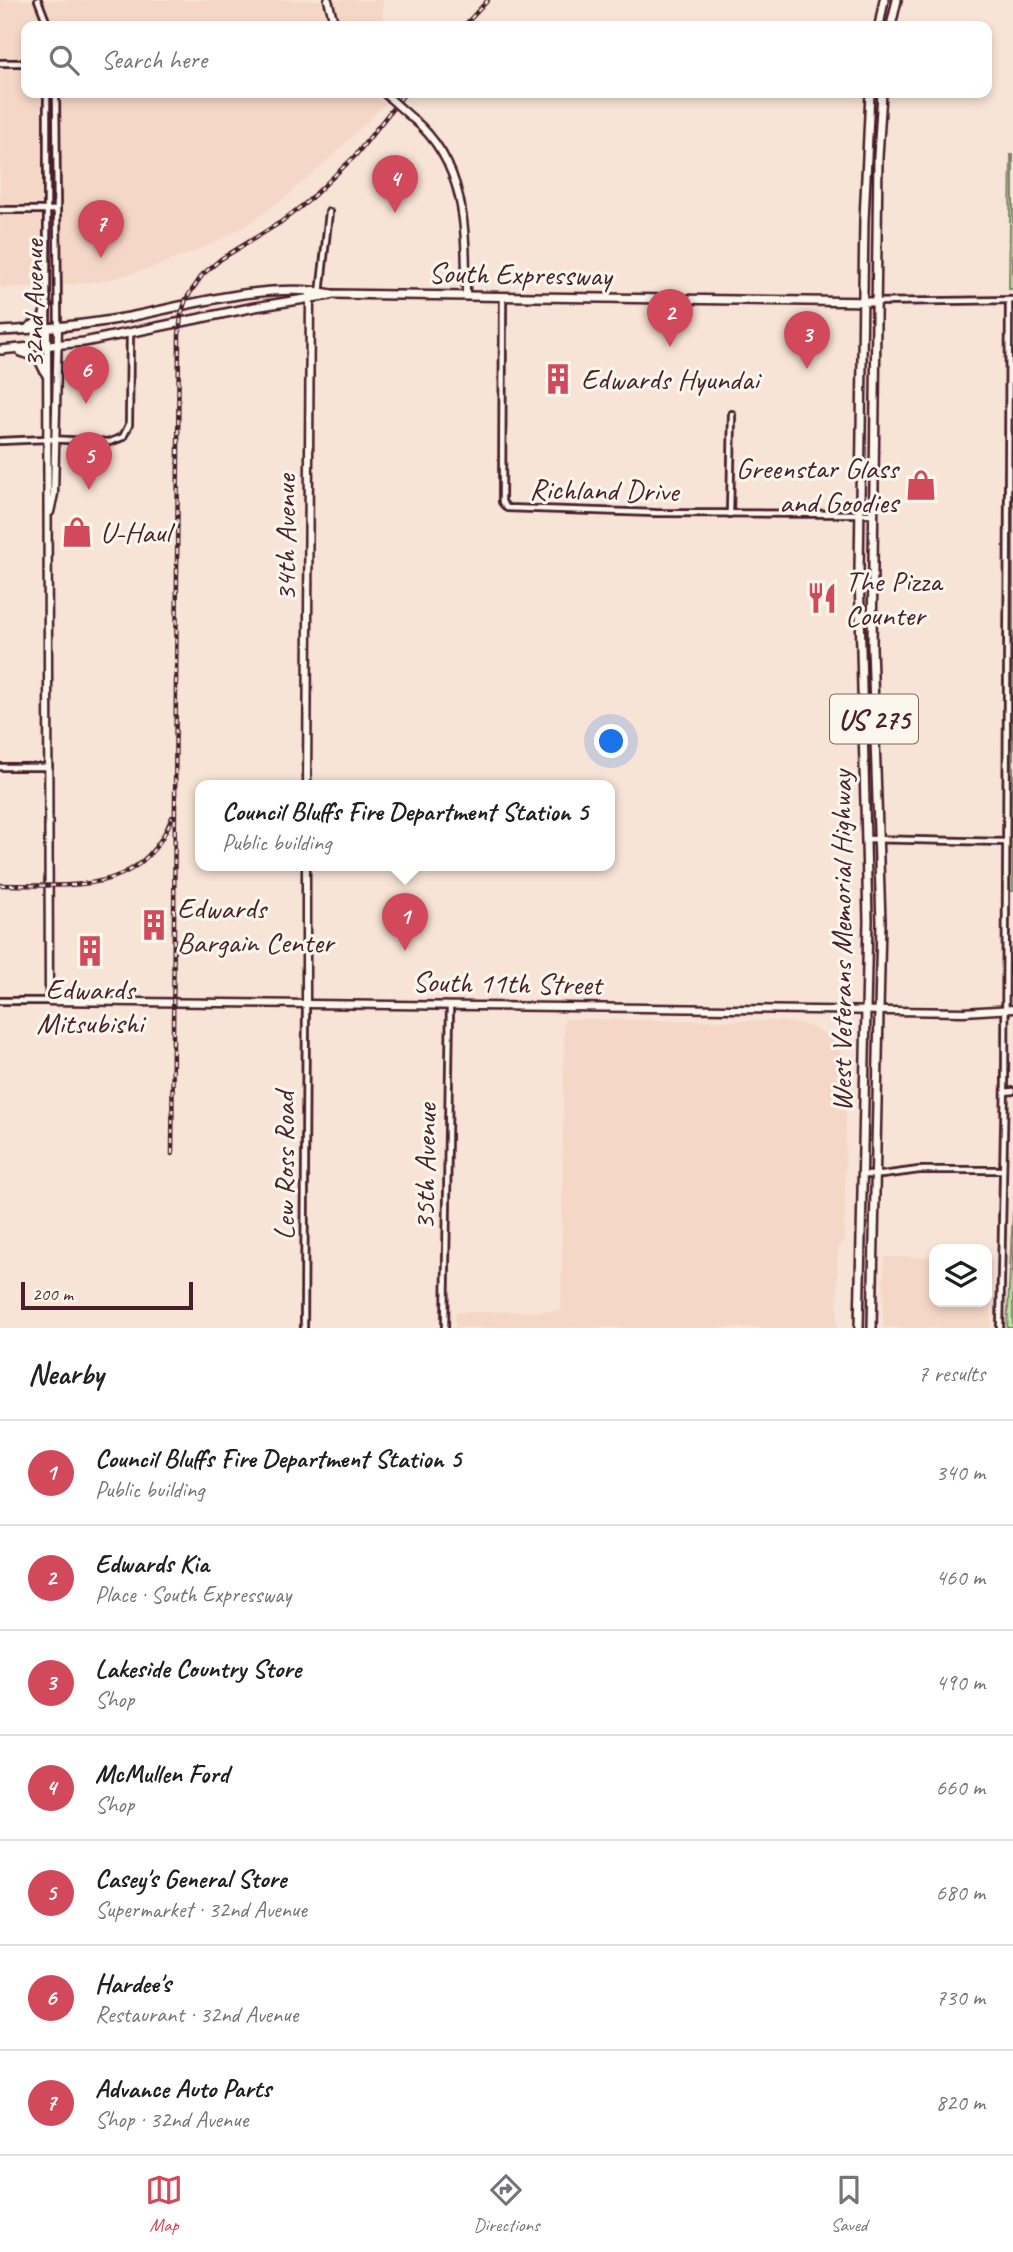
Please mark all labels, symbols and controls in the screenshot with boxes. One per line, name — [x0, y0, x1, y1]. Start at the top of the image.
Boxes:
search box — [21, 21, 992, 98]
icon: search — [45, 41, 83, 79]
text: Search here — [101, 43, 207, 76]
pin: 4 — [372, 155, 418, 213]
pin: 7 — [78, 200, 124, 258]
street label: 32nd Avenue — [14, 237, 52, 368]
street label: South Expressway — [428, 253, 615, 295]
pin: 2 — [647, 289, 693, 347]
pin: 3 — [784, 311, 830, 369]
pin: 6 — [63, 346, 109, 404]
place label: Edwards Hyundai — [581, 360, 762, 398]
building icon: Edwards Hyundai — [541, 362, 575, 396]
pin: 5 — [66, 432, 112, 490]
place label: Greenstar Glass and Goodies — [736, 449, 901, 521]
shop icon: Greenstar Glass and Goodies — [904, 468, 938, 502]
street label: Richland Drive — [529, 470, 681, 510]
street label: 34th Avenue — [266, 472, 304, 601]
place label: U-Haul — [100, 513, 175, 551]
shop icon: U-Haul — [60, 515, 94, 549]
place label: The Pizza Counter — [845, 562, 944, 634]
restaurant icon: The Pizza Counter — [805, 581, 839, 615]
road number: US 275 — [830, 694, 918, 744]
your location — [594, 724, 628, 758]
street label: West Veterans Memorial Highway — [822, 767, 860, 1112]
popup — [195, 780, 615, 871]
text: Council Bluffs Fire Department Station 5 — [222, 795, 588, 828]
text: Public building — [222, 828, 331, 857]
place label: Edwards Bargain Center — [177, 889, 336, 961]
pin: 1 — [382, 893, 428, 951]
building icon: Edwards Bargain Center — [137, 908, 171, 942]
building icon: Edwards Mitsubishi — [73, 934, 107, 968]
street label: South 11th Street — [412, 962, 605, 1004]
place label: Edwards Mitsubishi — [37, 970, 147, 1042]
street label: Lew Ross Road — [265, 1087, 303, 1240]
street label: 35th Avenue — [405, 1101, 445, 1231]
map controls — [929, 1244, 992, 1307]
button: layers — [929, 1244, 992, 1307]
scale bar — [21, 1279, 192, 1311]
text: 200 m — [32, 1282, 73, 1306]
text: Nearby — [28, 1355, 104, 1393]
text: 7 results — [918, 1359, 985, 1388]
text: Council Bluffs Fire Department Station 5 — [95, 1442, 461, 1475]
text: 1 — [46, 1458, 56, 1487]
text: 340 m — [936, 1458, 985, 1487]
text: Public building — [95, 1475, 204, 1504]
text: Edwards Kia — [95, 1547, 209, 1580]
text: 2 — [46, 1563, 56, 1592]
text: 460 m — [936, 1563, 985, 1592]
text: Place · South Expressway — [95, 1580, 291, 1609]
text: Lakeside Country Store — [95, 1652, 301, 1685]
text: 3 — [46, 1668, 56, 1697]
text: 490 m — [936, 1668, 985, 1697]
text: Shop — [95, 1685, 134, 1714]
text: McMullen Ford — [95, 1757, 229, 1790]
text: 4 — [46, 1773, 56, 1802]
text: 660 m — [936, 1773, 985, 1802]
text: Shop — [95, 1790, 134, 1819]
text: Casey's General Store — [95, 1862, 286, 1895]
text: 5 — [46, 1878, 56, 1907]
text: 680 m — [936, 1878, 985, 1907]
text: Supermarket · 32nd Avenue — [95, 1895, 307, 1924]
text: Hardee's — [95, 1967, 171, 2000]
text: 6 — [46, 1983, 56, 2012]
text: 730 m — [936, 1983, 985, 2012]
text: Restaurant · 32nd Avenue — [95, 2000, 298, 2029]
text: Advance Auto Parts — [95, 2072, 271, 2105]
text: 7 — [46, 2088, 56, 2117]
text: 820 m — [936, 2088, 985, 2117]
text: Shop · 32nd Avenue — [95, 2105, 248, 2134]
tab: Map — [145, 2171, 183, 2237]
tab: Directions — [473, 2171, 540, 2237]
tab: Saved — [830, 2171, 868, 2237]

